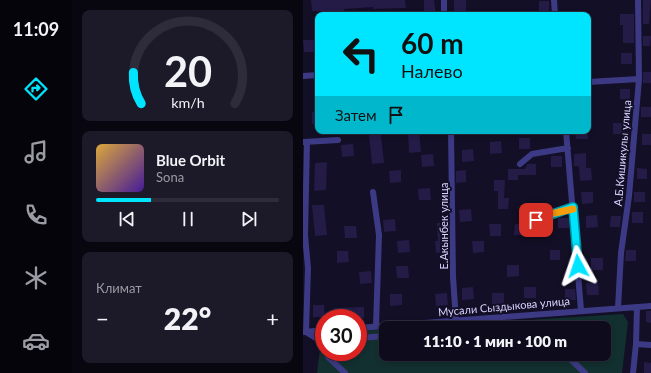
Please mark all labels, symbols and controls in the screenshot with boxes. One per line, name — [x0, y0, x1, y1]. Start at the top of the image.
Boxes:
text: 11:09 — [13, 18, 59, 40]
text: 60 m — [401, 26, 464, 60]
icon: left — [335, 28, 387, 80]
text: 20 — [163, 45, 212, 95]
text: Налево — [401, 60, 463, 82]
icon: directions — [22, 75, 50, 103]
text: km/h — [171, 93, 204, 110]
street label: А.Б.Кишикулы улица — [611, 99, 633, 207]
icon: arrive — [385, 104, 407, 126]
text: Затем — [335, 106, 377, 124]
icon: music — [22, 138, 50, 166]
text: Blue Orbit — [156, 151, 225, 169]
text: Sona — [156, 169, 184, 185]
street label: Е.Акынбек улица — [437, 183, 450, 269]
icon: phone — [22, 201, 50, 229]
pin — [519, 203, 553, 237]
icon: previous — [116, 208, 138, 230]
icon: pause — [177, 208, 199, 230]
icon: next — [238, 208, 260, 230]
icon: arrive — [525, 209, 547, 231]
position arrow — [557, 245, 599, 287]
icon: climate — [22, 264, 50, 292]
text: Климат — [96, 280, 142, 296]
street label: Мусали Сыздыкова улица — [438, 294, 570, 318]
text: 22° — [164, 300, 211, 336]
text: − — [96, 305, 109, 332]
text: + — [266, 305, 279, 332]
speed limit sign: 30 — [315, 309, 367, 361]
icon: car — [22, 327, 50, 355]
text: 11:10 · 1 мин · 100 m — [423, 332, 567, 350]

